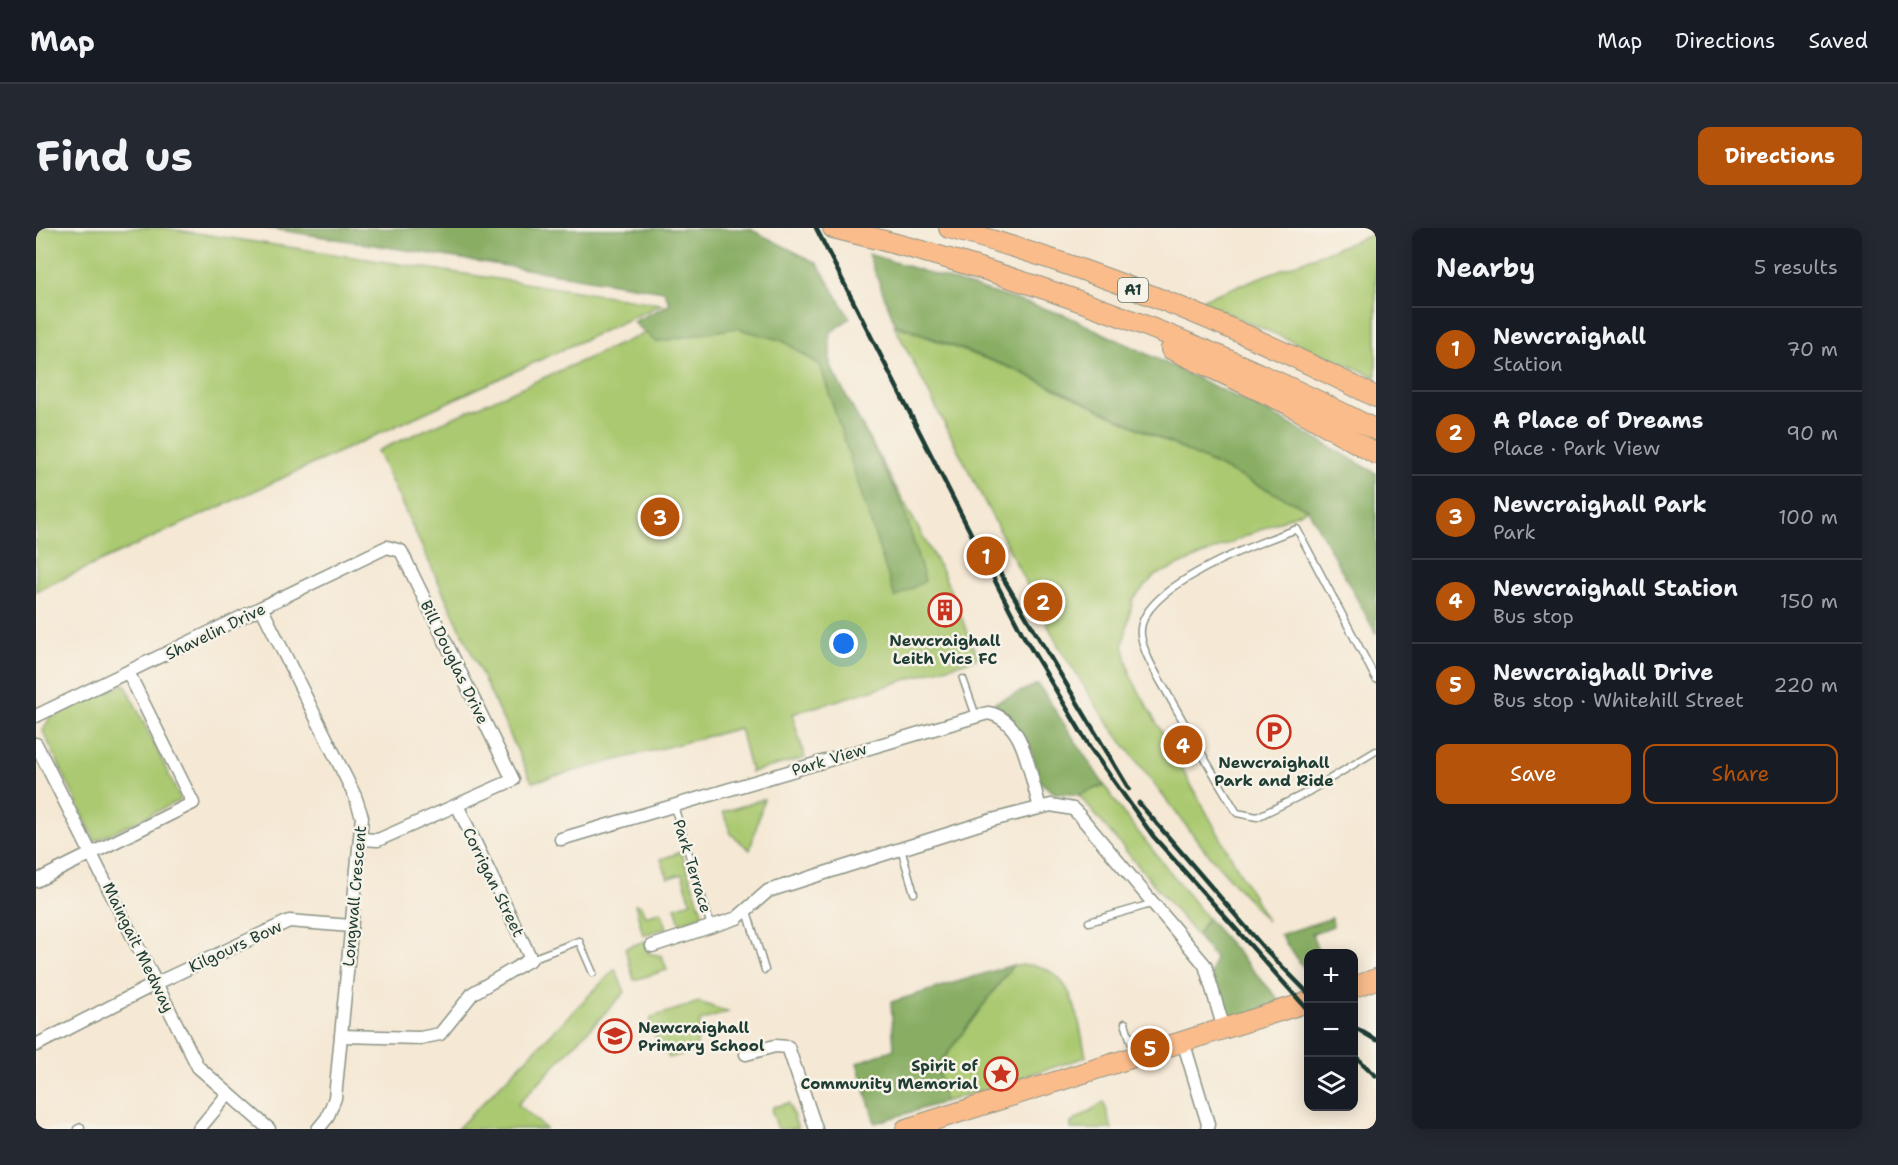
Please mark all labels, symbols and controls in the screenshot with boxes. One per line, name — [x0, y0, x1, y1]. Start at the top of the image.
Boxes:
text: Map — [30, 22, 95, 60]
text: Map — [1597, 27, 1642, 55]
text: Directions — [1675, 27, 1775, 55]
text: Saved — [1808, 27, 1868, 55]
button: Directions — [1698, 127, 1862, 185]
text: Find us — [36, 128, 193, 184]
text: Nearby — [1436, 250, 1535, 285]
text: 5 results — [1754, 254, 1838, 280]
road number: A1 — [1118, 278, 1148, 302]
text: Newcraighall — [1493, 322, 1646, 351]
text: 1 — [1451, 336, 1460, 362]
text: 70 m — [1786, 336, 1838, 362]
text: Station — [1493, 351, 1562, 377]
text: A Place of Dreams — [1493, 406, 1703, 435]
text: 2 — [1449, 420, 1463, 446]
text: 90 m — [1786, 420, 1838, 446]
text: Place · Park View — [1493, 435, 1660, 461]
text: Newcraighall Park — [1493, 490, 1707, 519]
pin: 3 — [640, 494, 680, 540]
text: 3 — [1449, 504, 1463, 530]
text: 100 m — [1778, 504, 1838, 530]
text: Park — [1493, 519, 1536, 545]
pin: 1 — [966, 534, 1006, 578]
text: Newcraighall Station — [1493, 574, 1738, 603]
pin: 2 — [1024, 580, 1062, 625]
text: 4 — [1449, 588, 1463, 614]
text: 150 m — [1780, 588, 1838, 614]
building icon: Newcraighall Leith Vics FC — [927, 592, 963, 628]
street label: Bill Douglas Drive — [415, 597, 494, 728]
street label: Shavelin Drive — [162, 598, 269, 665]
text: Bus stop — [1493, 603, 1574, 629]
your location — [829, 629, 858, 658]
place label: Newcraighall Leith Vics FC — [889, 630, 1001, 669]
text: Newcraighall Drive — [1493, 658, 1713, 687]
text: 5 — [1449, 672, 1462, 698]
text: 220 m — [1774, 672, 1838, 698]
text: Bus stop · Whitehill Street — [1493, 687, 1744, 713]
parking icon: Newcraighall Park and Ride — [1256, 714, 1292, 750]
pin: 4 — [1164, 722, 1202, 768]
street label: Park View — [789, 738, 869, 781]
button: Save — [1436, 744, 1631, 804]
button: Share — [1643, 744, 1838, 804]
place label: Newcraighall Park and Ride — [1214, 752, 1334, 791]
street label: Park Terrace — [668, 817, 717, 915]
street label: Corrigan Street — [458, 824, 529, 940]
street label: Longwall Crescent — [338, 825, 371, 967]
street label: Maingait Medway — [98, 879, 179, 1016]
street label: Kilgours Bow — [185, 916, 285, 977]
map controls — [1304, 949, 1358, 1111]
button: + — [1304, 949, 1358, 1003]
button: − — [1304, 1003, 1358, 1057]
place label: Newcraighall Primary School — [638, 1017, 765, 1056]
school or university icon: Newcraighall Primary School — [597, 1018, 633, 1054]
pin: 5 — [1130, 1026, 1170, 1070]
place label: Spirit of Community Memorial — [801, 1055, 979, 1094]
place icon: Spirit of Community Memorial — [983, 1056, 1019, 1092]
button: layers — [1304, 1057, 1358, 1111]

